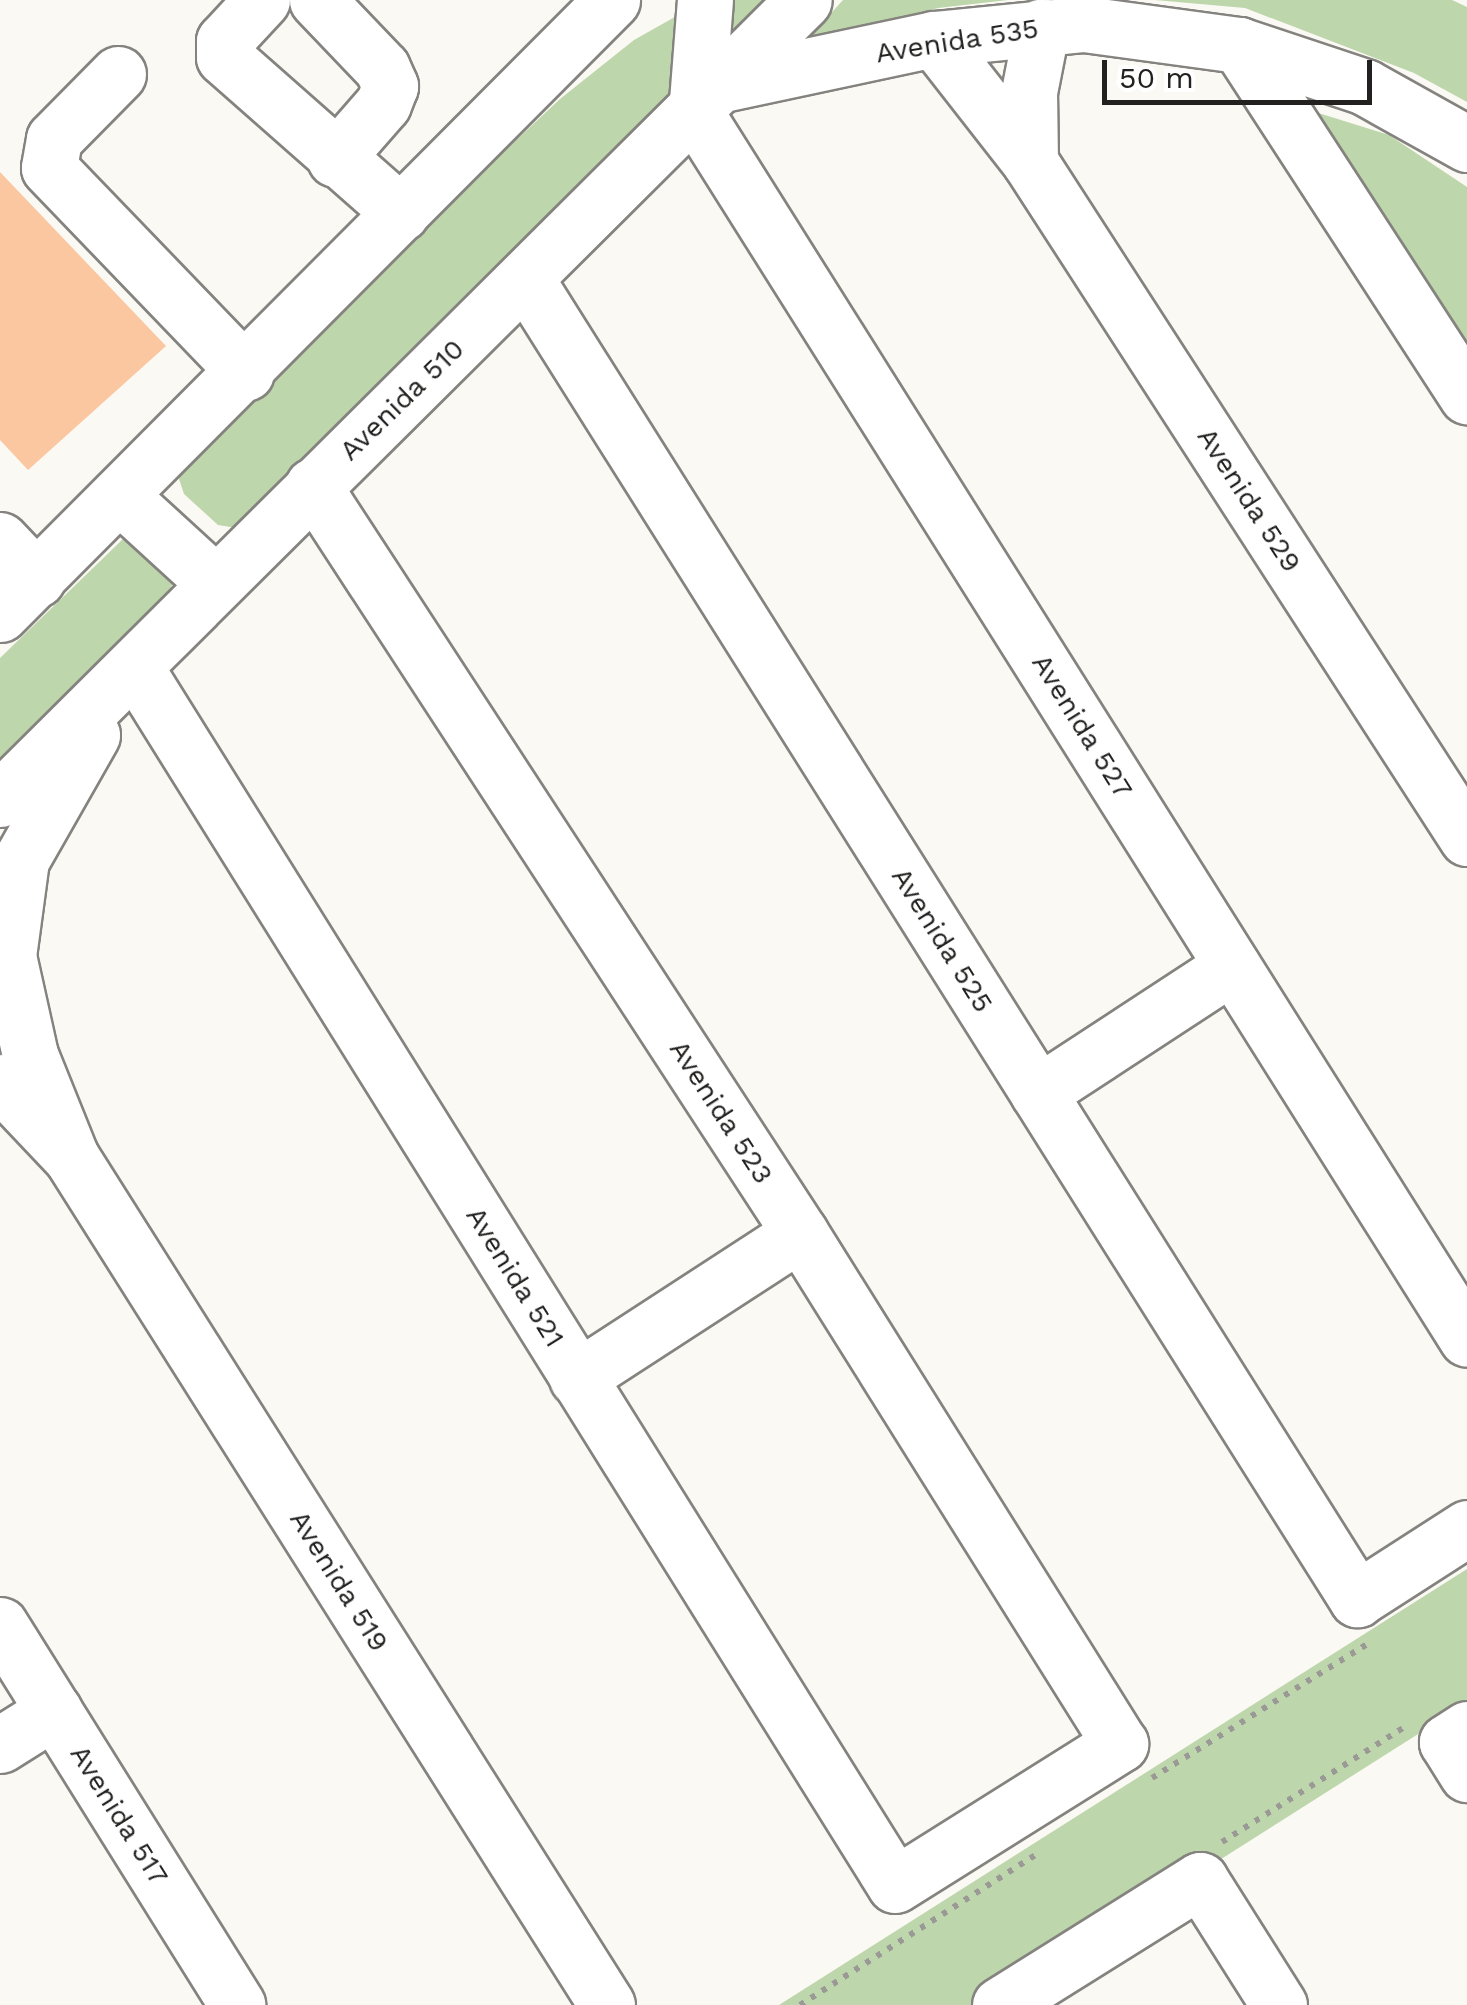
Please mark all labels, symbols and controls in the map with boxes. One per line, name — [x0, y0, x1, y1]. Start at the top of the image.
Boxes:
street label: Avenida 535 — [873, 12, 1041, 70]
scale bar — [1107, 40, 1377, 102]
text: 50 m — [1119, 60, 1194, 95]
street label: Avenida 510 — [333, 332, 471, 468]
street label: Avenida 529 — [1190, 421, 1308, 579]
street label: Avenida 527 — [1024, 648, 1140, 804]
street label: Avenida 525 — [884, 861, 1000, 1019]
street label: Avenida 523 — [662, 1034, 780, 1190]
street label: Avenida 521 — [458, 1200, 572, 1354]
street label: Avenida 519 — [282, 1504, 396, 1658]
street label: Avenida 517 — [63, 1739, 175, 1891]

